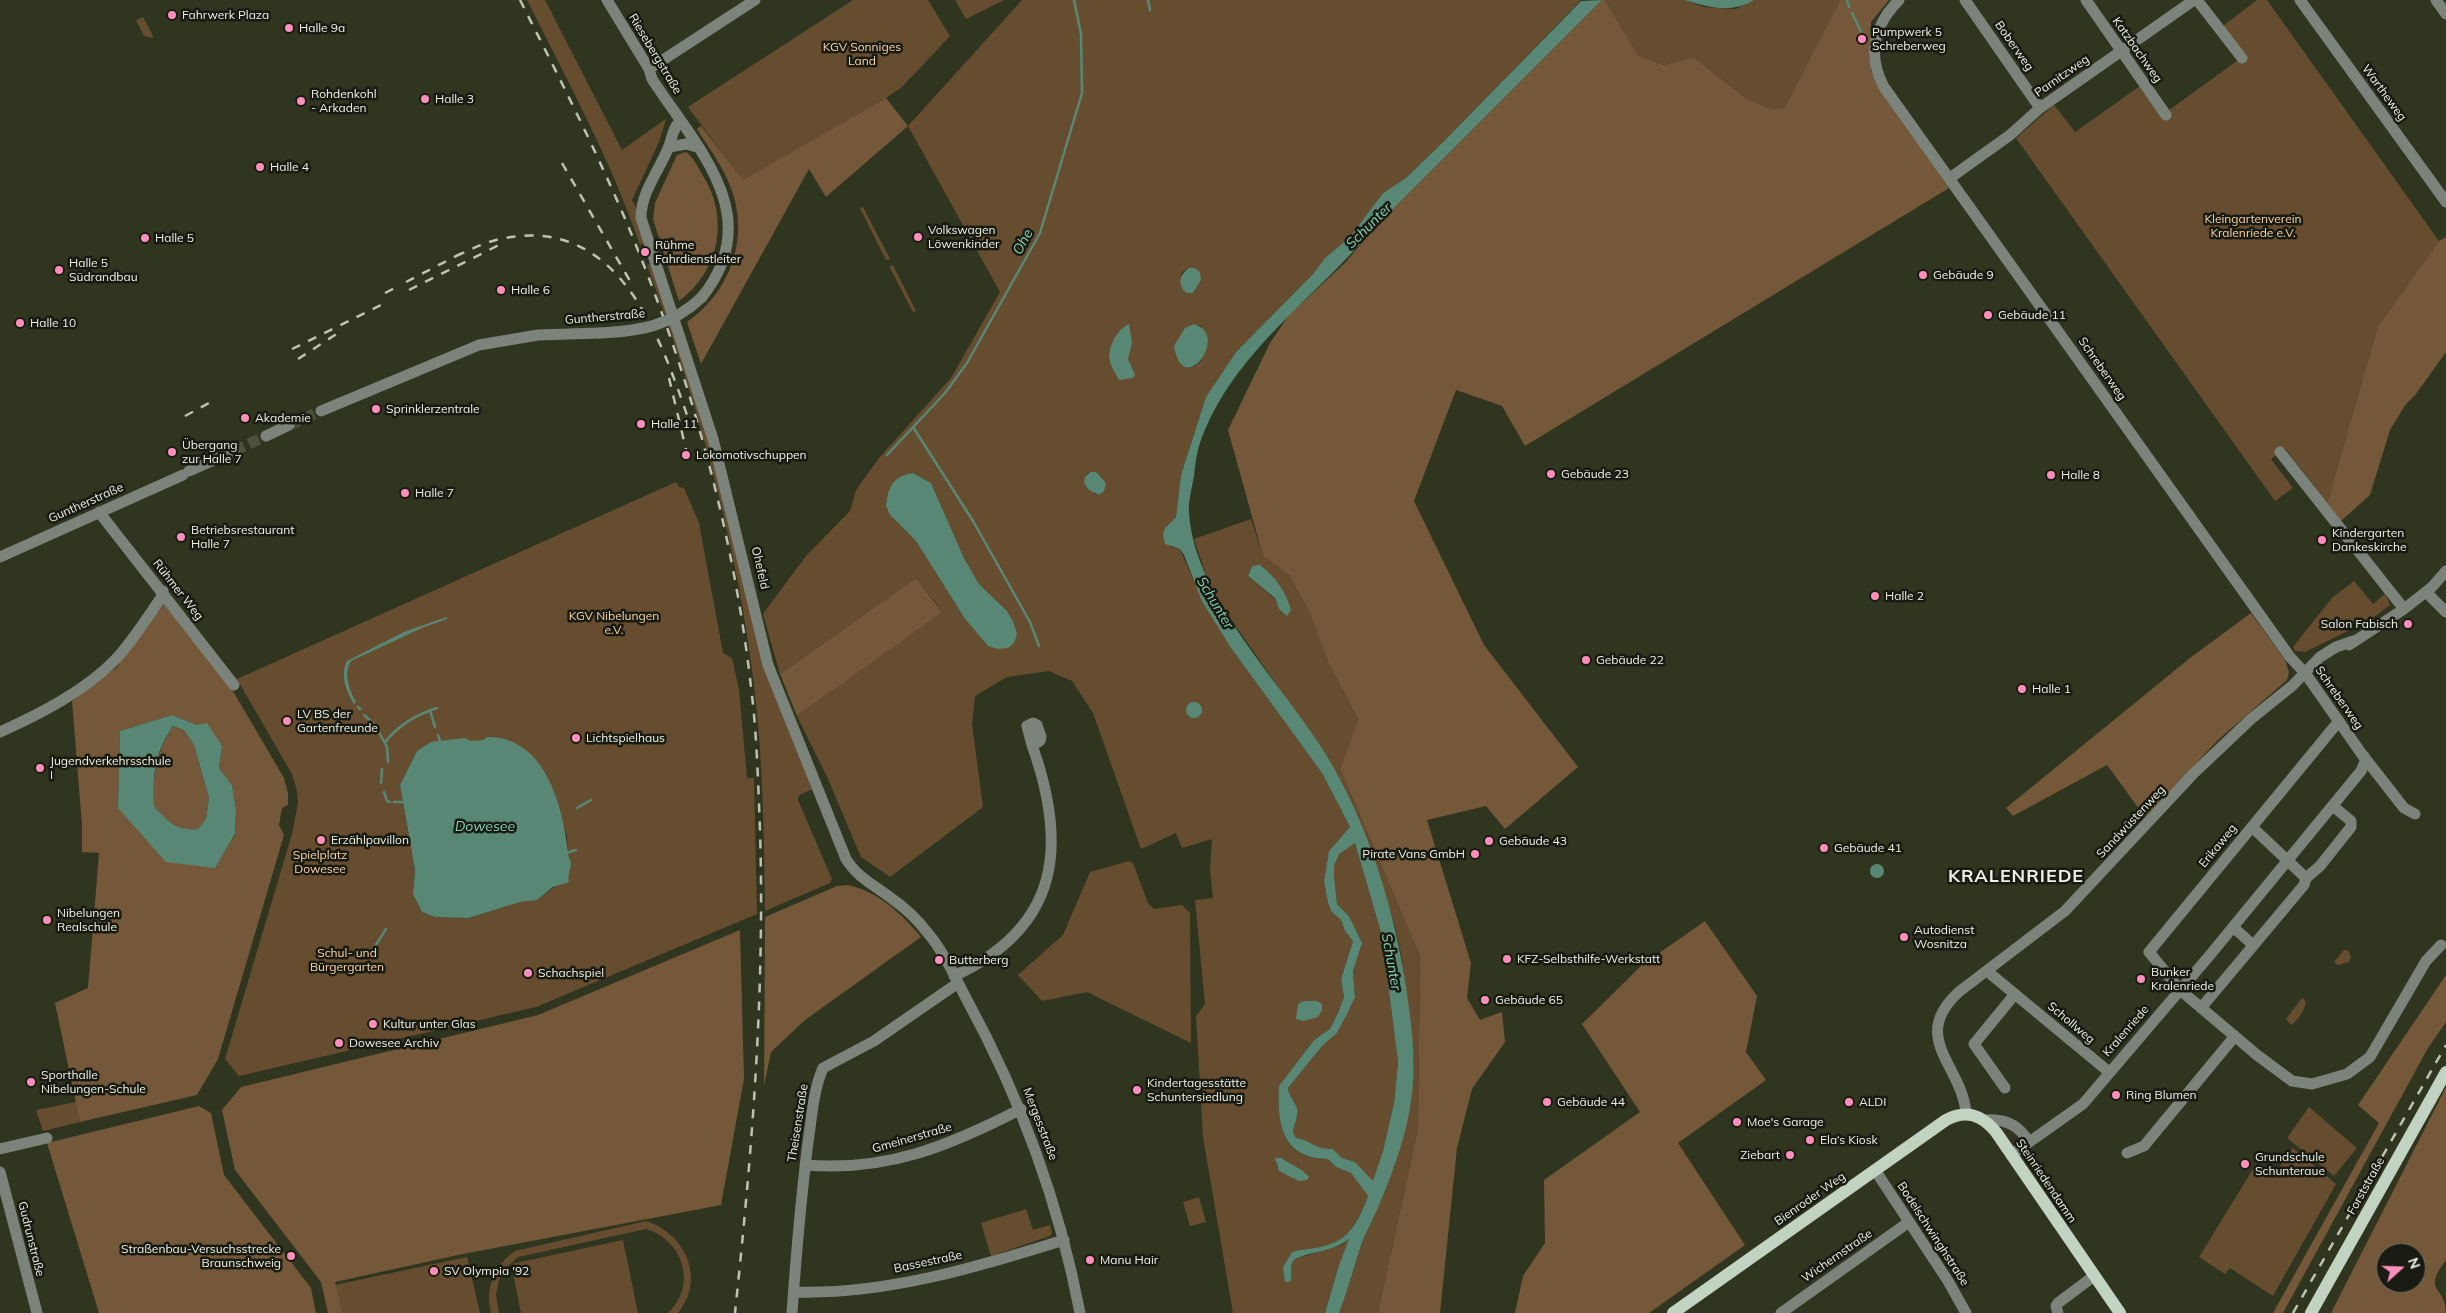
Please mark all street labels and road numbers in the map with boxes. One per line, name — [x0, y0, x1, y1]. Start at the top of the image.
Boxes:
street label: Riesebergstraße — [625, 11, 685, 97]
street label: Katzbachweg — [2109, 14, 2165, 86]
street label: Boberweg — [1992, 18, 2036, 74]
street label: Parnitzweg — [2032, 52, 2092, 100]
street label: Wartheweg — [2359, 62, 2409, 124]
street label: Guntherstraße — [564, 306, 646, 328]
street label: Schreberweg — [2075, 335, 2129, 403]
street label: Guntherstraße — [46, 480, 126, 526]
street label: Ohefeld — [748, 545, 772, 591]
street label: Rühmer Weg — [150, 557, 206, 623]
street label: Schreberweg — [2312, 664, 2366, 732]
street label: Sandwüstenweg — [2094, 783, 2168, 861]
street label: Erikaweg — [2196, 821, 2240, 871]
street label: Schollweg — [2044, 999, 2098, 1047]
street label: Kralenriede — [2100, 1003, 2152, 1059]
street label: Theisenstraße — [785, 1083, 811, 1163]
street label: Mergesstraße — [1020, 1086, 1060, 1162]
street label: Gmeinerstraße — [870, 1120, 954, 1156]
street label: Steinriedendamm — [2013, 1136, 2079, 1226]
street label: Forststraße — [2344, 1155, 2388, 1217]
street label: Bienroder Weg — [1772, 1169, 1848, 1229]
street label: Bodelschwinghstraße — [1894, 1179, 1972, 1289]
street label: Gudrunstraße — [15, 1200, 47, 1278]
street label: Wichernstraße — [1799, 1226, 1875, 1286]
street label: Bassestraße — [893, 1248, 963, 1276]

